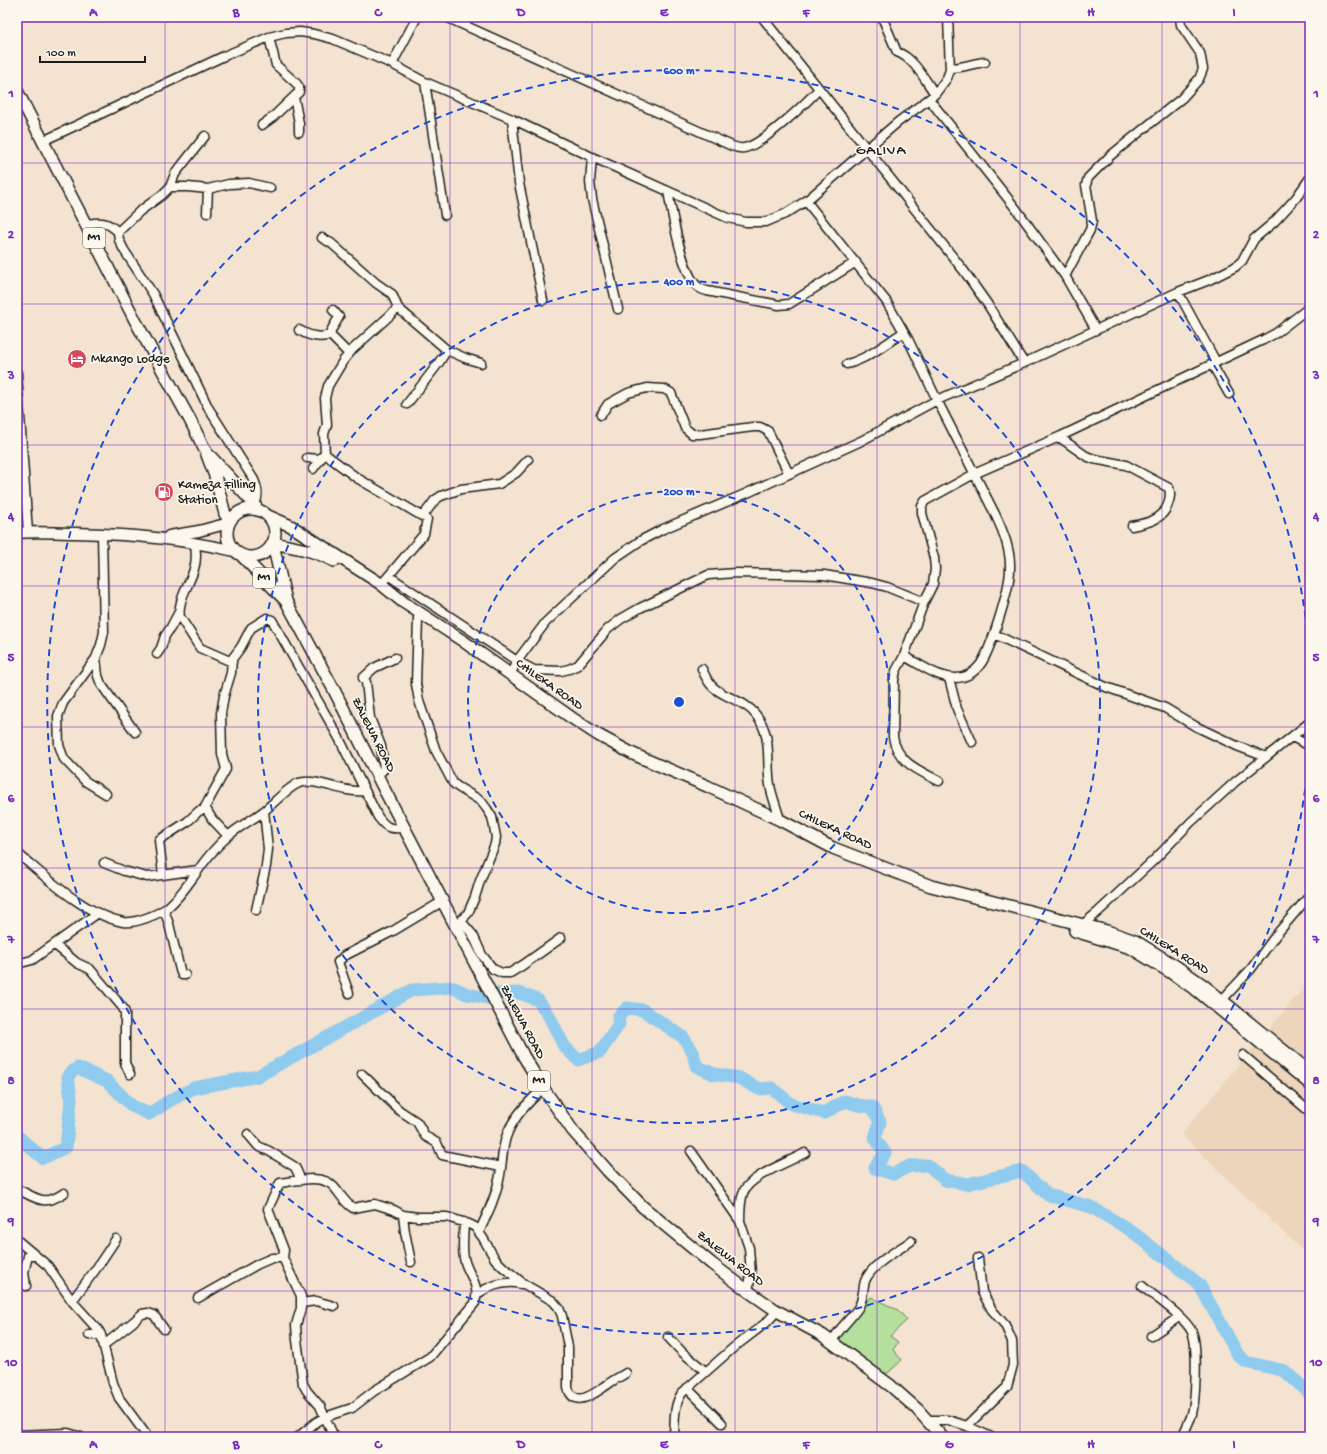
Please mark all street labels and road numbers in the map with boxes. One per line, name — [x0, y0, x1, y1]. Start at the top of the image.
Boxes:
road number: M1 — [83, 228, 105, 248]
road number: M1 — [253, 568, 275, 588]
street label: CHILEKA ROAD — [512, 656, 586, 714]
street label: ZALEWA ROAD — [348, 695, 398, 775]
street label: CHILEKA ROAD — [796, 806, 875, 854]
street label: CHILEKA ROAD — [1136, 924, 1212, 979]
street label: ZALEWA ROAD — [496, 982, 548, 1062]
road number: M1 — [528, 1071, 550, 1091]
street label: ZALEWA ROAD — [693, 1228, 767, 1290]

